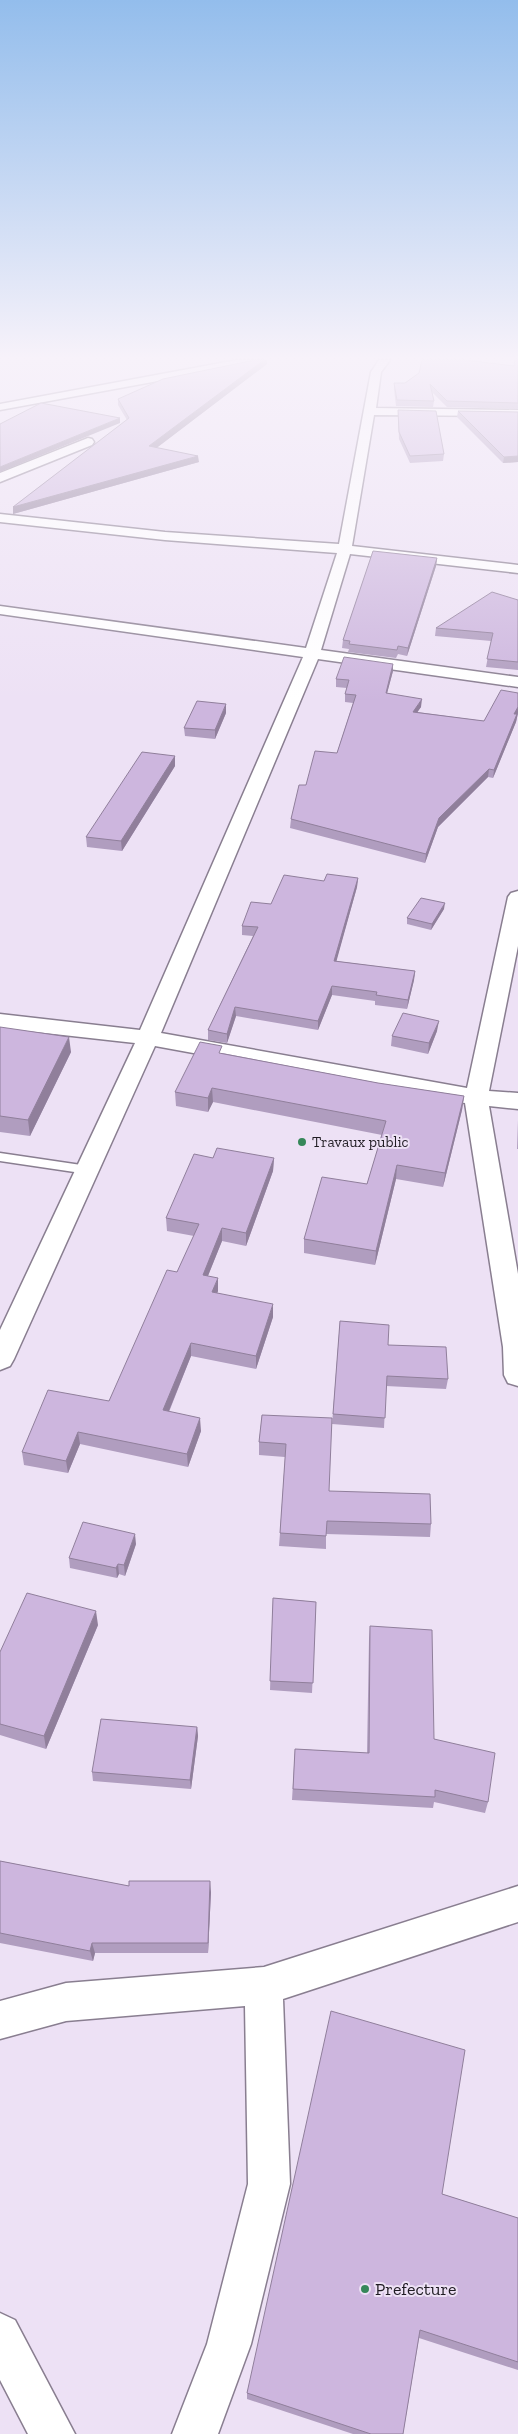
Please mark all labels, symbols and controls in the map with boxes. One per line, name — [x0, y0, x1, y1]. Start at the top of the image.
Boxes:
place label: Travaux public — [312, 1133, 409, 1151]
marker: Travaux public — [296, 1136, 308, 1148]
place label: Prefecture — [375, 2278, 457, 2300]
marker: Prefecture — [359, 2283, 371, 2295]

